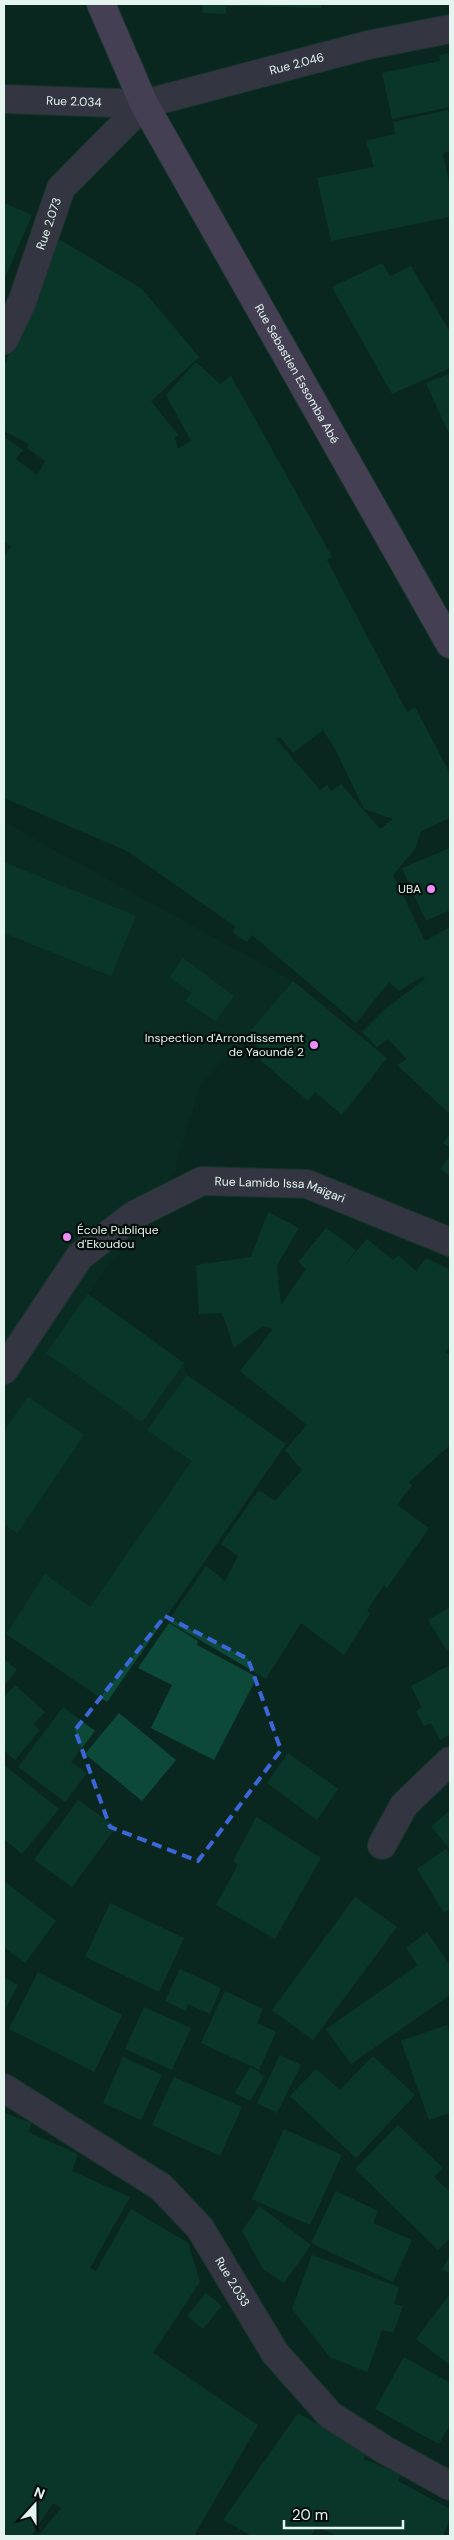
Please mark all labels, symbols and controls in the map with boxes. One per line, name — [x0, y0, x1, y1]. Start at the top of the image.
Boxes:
street label: Rue 2.046 — [268, 49, 326, 79]
street label: Rue 2.034 — [46, 93, 102, 110]
street label: Rue 2.073 — [33, 195, 65, 252]
street label: Rue Sebastien Essomba Abé — [251, 301, 343, 447]
place label: UBA — [398, 881, 421, 897]
marker: UBA — [425, 883, 437, 895]
place label: Inspection d'Arrondissement de Yaoundé 2 — [145, 1030, 304, 1060]
marker: Inspection d'Arrondissement de Yaoundé 2 — [308, 1039, 320, 1051]
street label: Rue Lamido Issa Maïgari — [214, 1173, 348, 1207]
place label: École Publique d'Ekoudou — [77, 1222, 159, 1252]
marker: École Publique d'Ekoudou — [61, 1231, 73, 1243]
street label: Rue 2.033 — [211, 2254, 253, 2310]
north arrow — [10, 2480, 60, 2530]
text: N — [32, 2483, 48, 2503]
scale bar — [284, 2498, 403, 2530]
text: 20 m — [292, 2505, 328, 2525]

